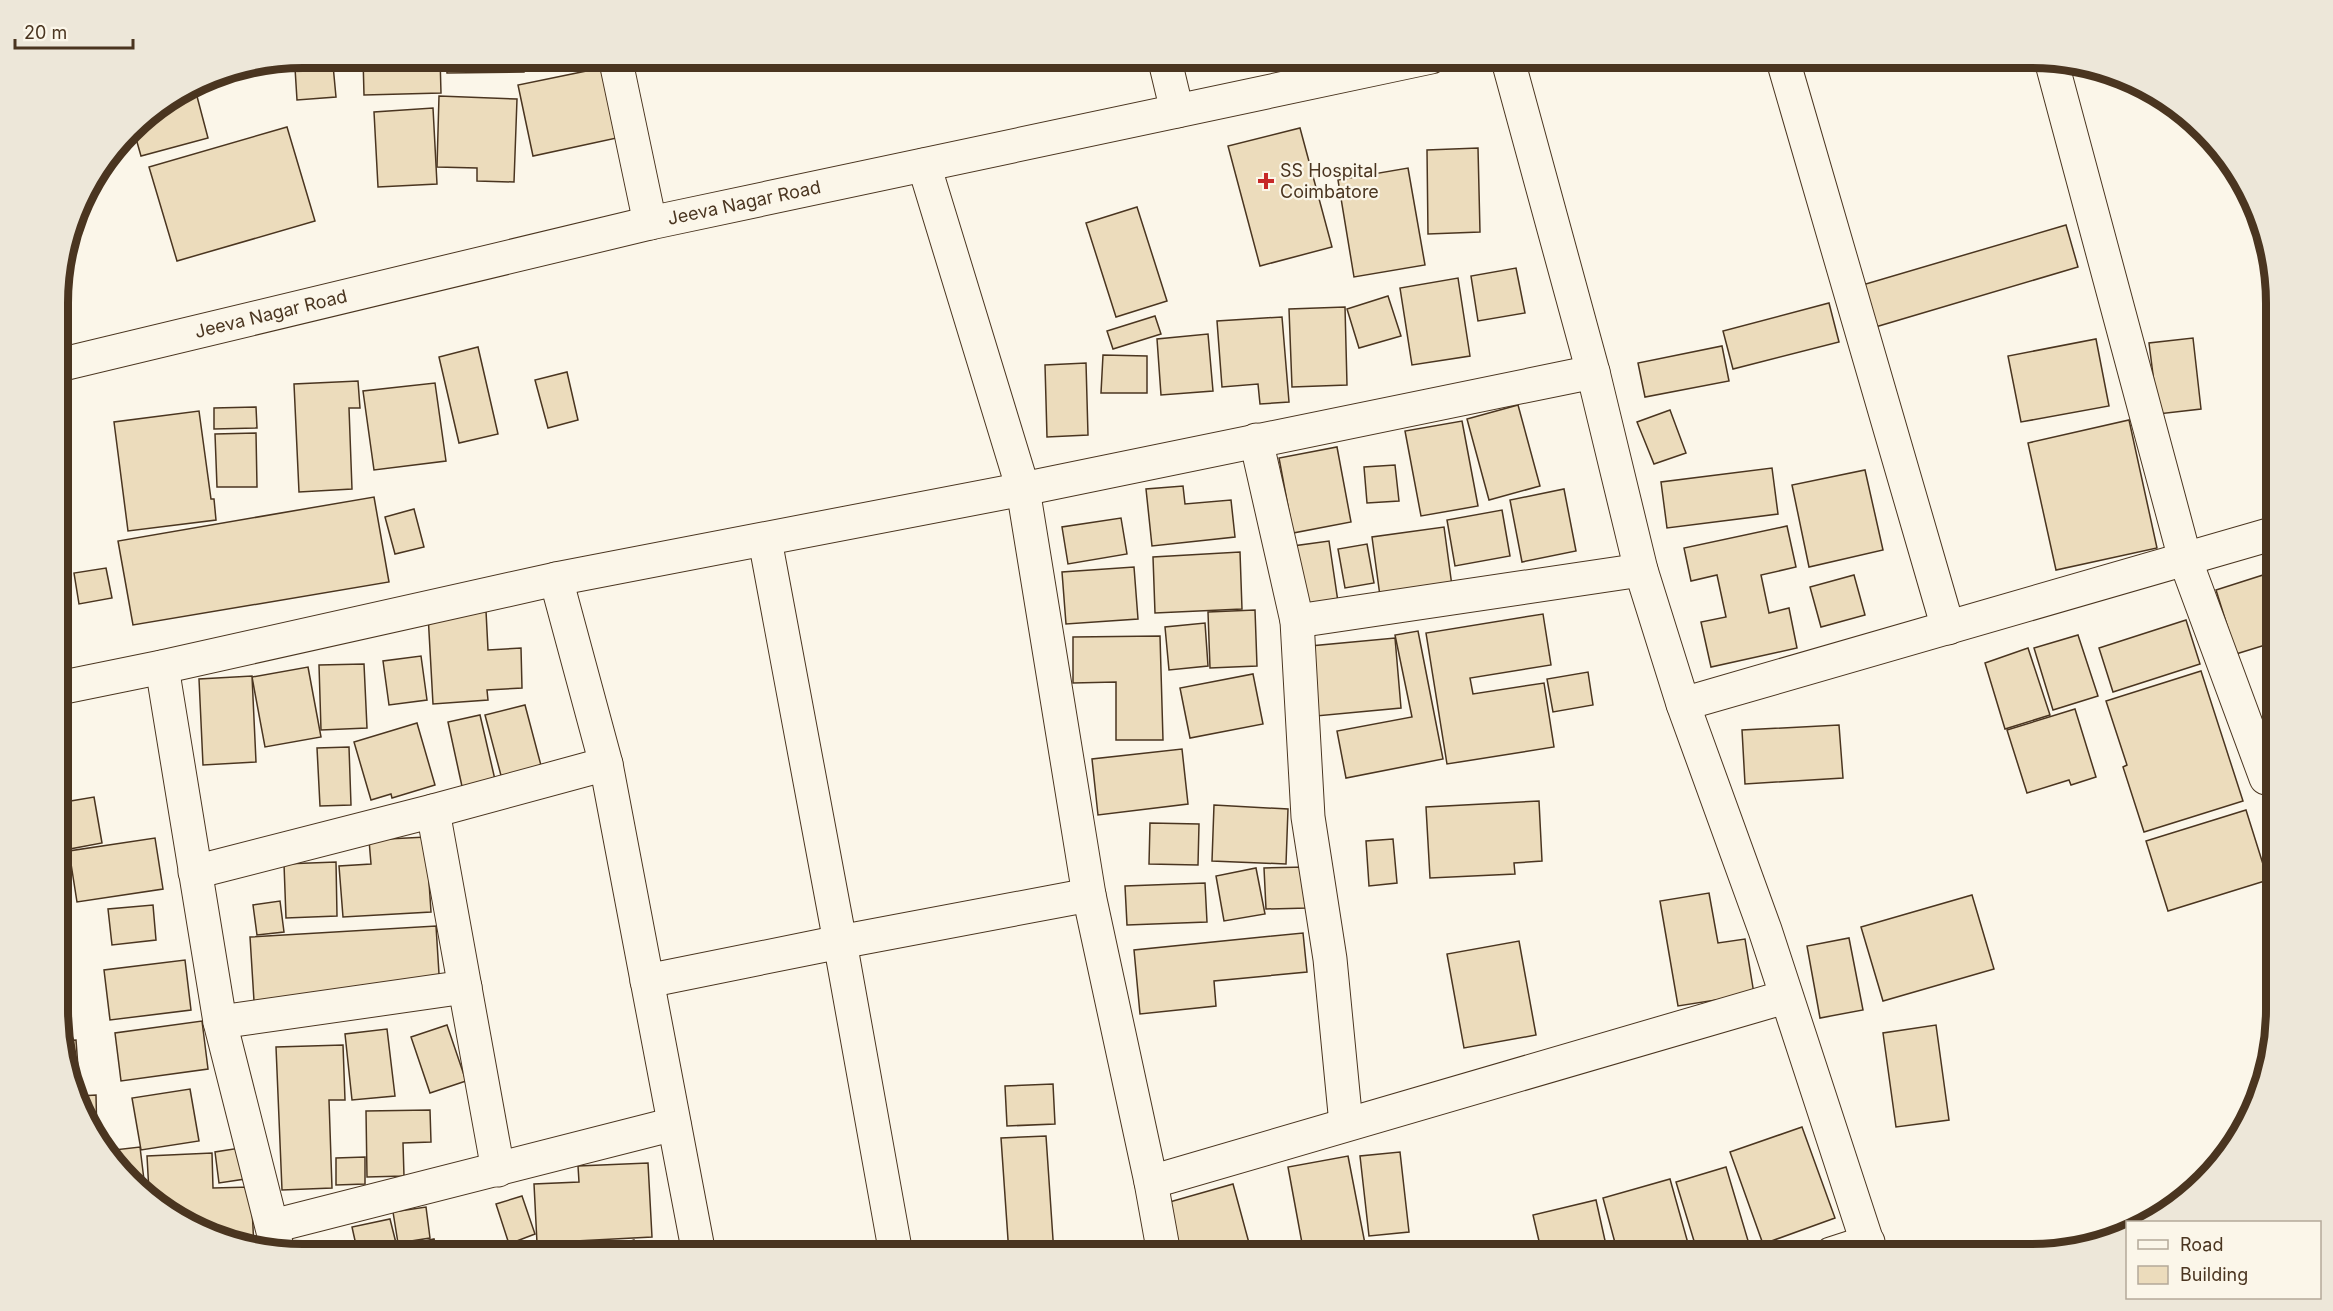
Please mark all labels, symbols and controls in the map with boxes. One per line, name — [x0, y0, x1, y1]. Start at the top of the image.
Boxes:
scale bar — [15, 12, 134, 50]
text: 20 m — [24, 22, 67, 43]
place label: SS Hospital Coimbatore — [1280, 160, 1379, 202]
marker: SS Hospital Coimbatore — [1257, 172, 1275, 190]
street label: Jeeva Nagar Road — [665, 176, 823, 229]
street label: Jeeva Nagar Road — [192, 285, 349, 342]
legend — [2126, 1221, 2321, 1299]
text: Road — [2180, 1234, 2223, 1255]
text: Building — [2180, 1264, 2248, 1285]

